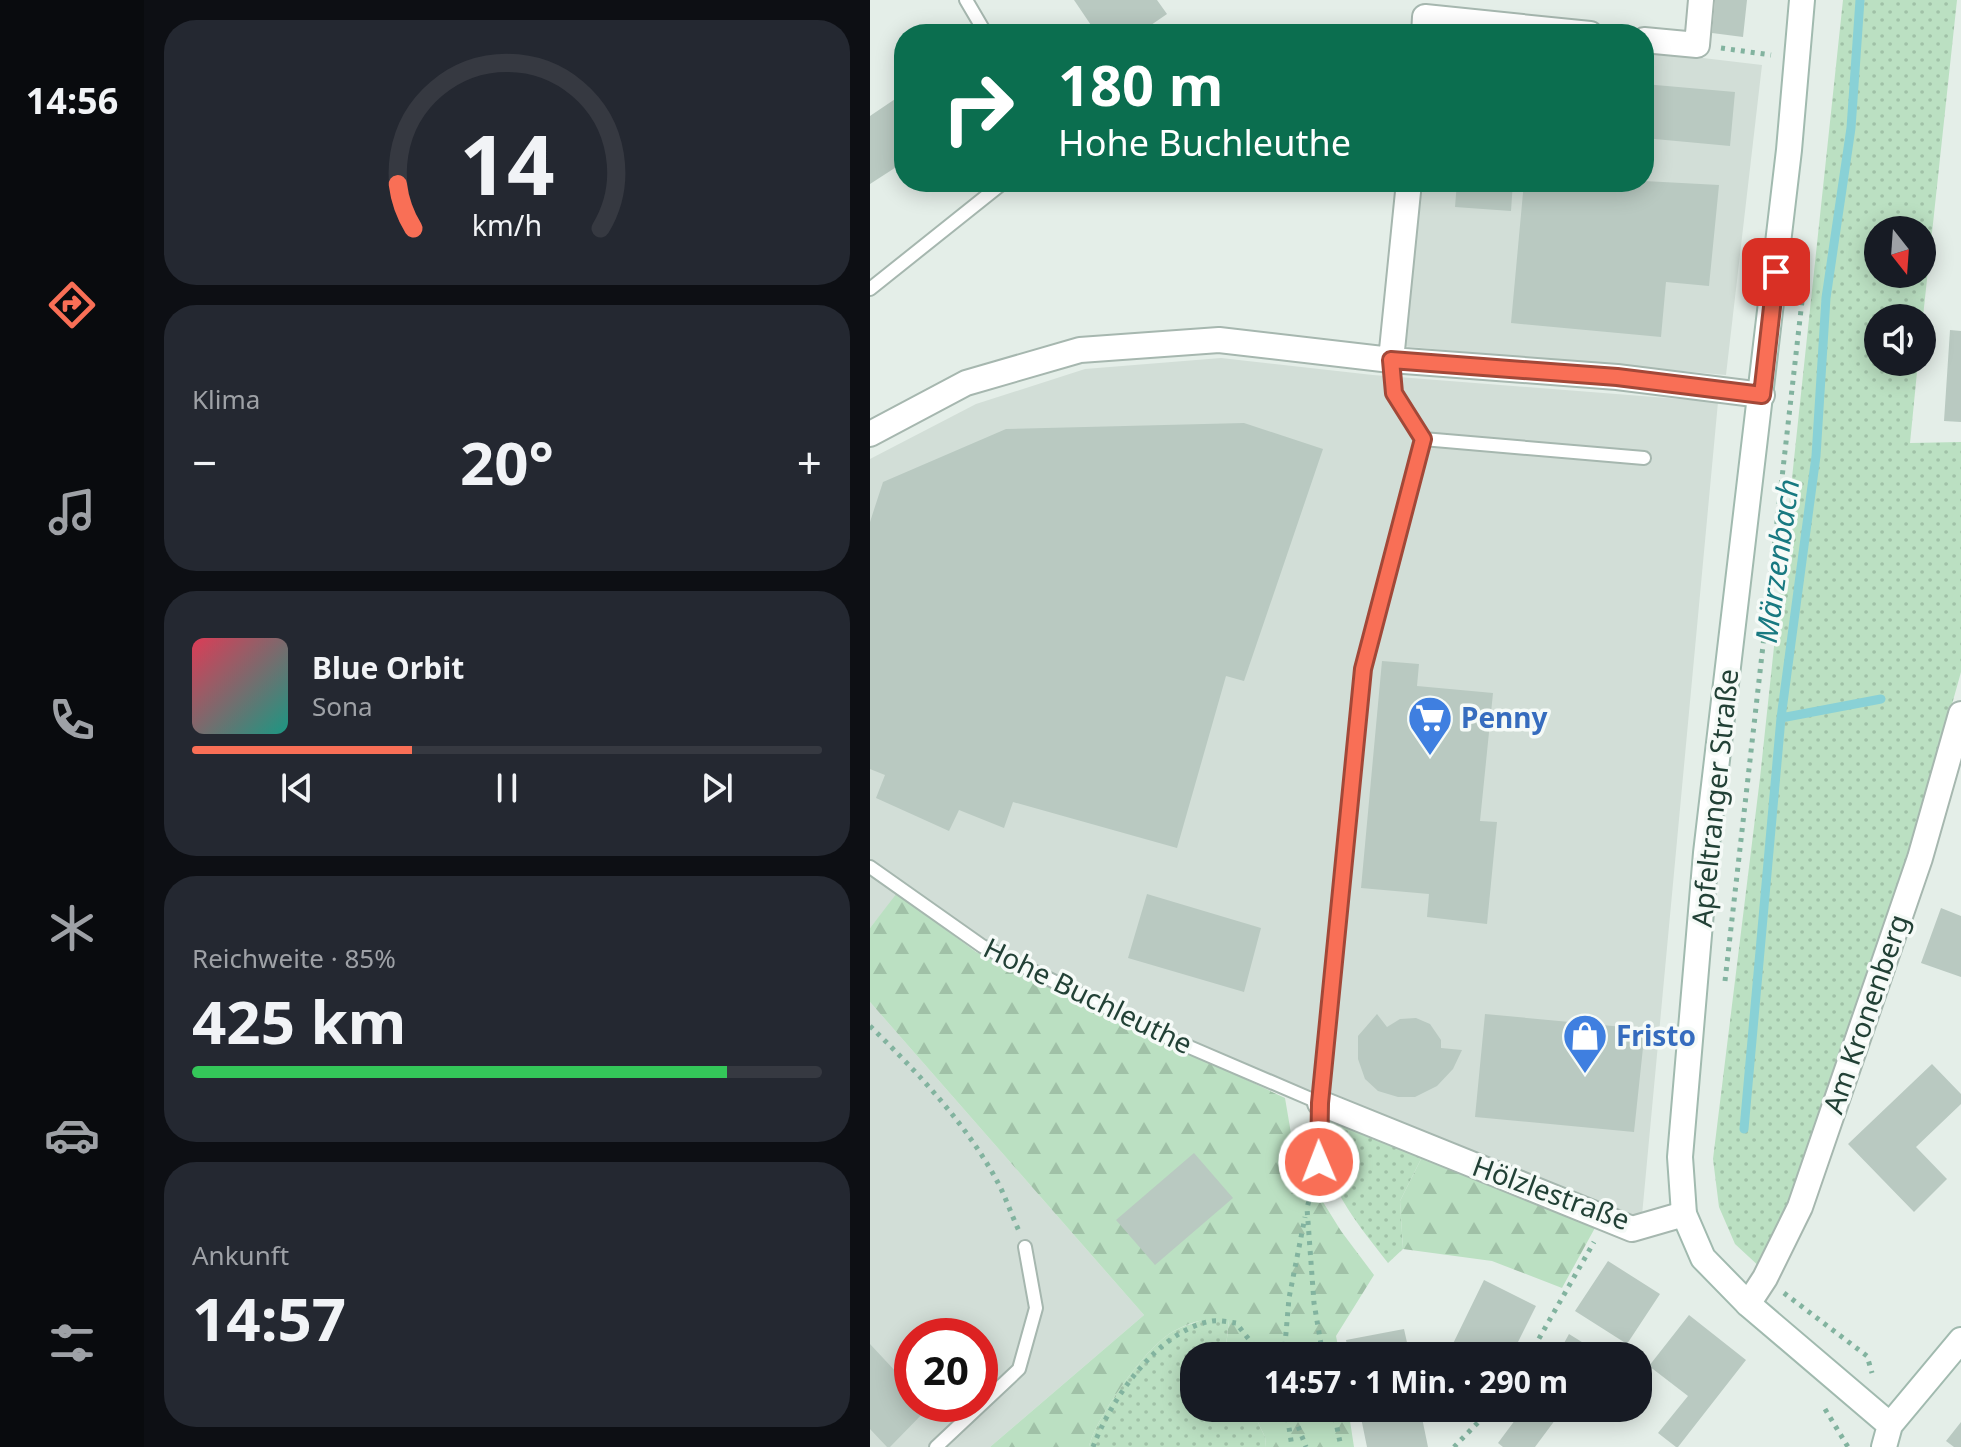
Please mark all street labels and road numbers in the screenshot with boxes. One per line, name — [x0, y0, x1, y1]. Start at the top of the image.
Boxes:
street label: Apfeltranger Straße — [1682, 667, 1746, 929]
street label: Am Kronenberg — [1813, 909, 1917, 1118]
street label: Hohe Buchleuthe — [978, 928, 1199, 1062]
street label: Hölzlestraße — [1467, 1146, 1635, 1238]

